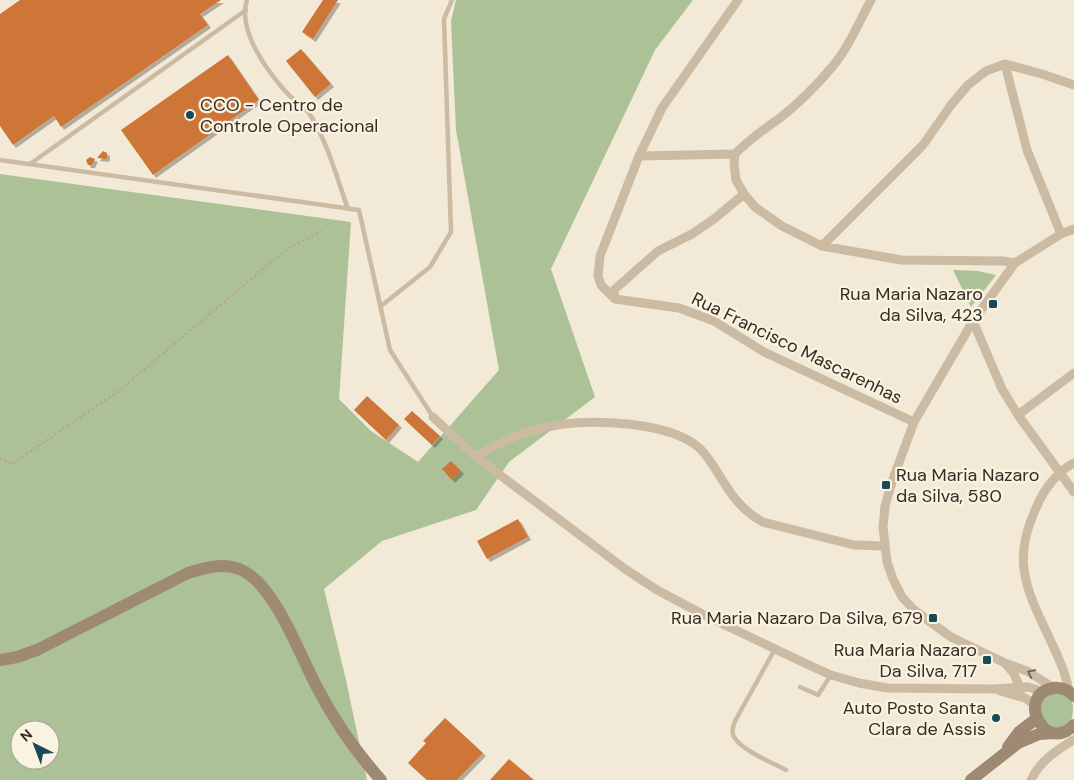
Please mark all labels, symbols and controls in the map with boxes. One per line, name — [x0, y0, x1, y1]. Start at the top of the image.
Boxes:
place label: CCO - Centro de Controle Operacional — [200, 93, 378, 138]
marker: CCO - Centro de Controle Operacional — [184, 109, 196, 121]
place label: Rua Maria Nazaro da Silva, 423 — [840, 282, 983, 327]
street label: Rua Francisco Mascarenhas — [688, 286, 906, 410]
marker: Rua Maria Nazaro da Silva, 423 — [987, 298, 999, 310]
place label: Rua Maria Nazaro da Silva, 580 — [896, 463, 1039, 508]
marker: Rua Maria Nazaro da Silva, 580 — [880, 479, 892, 491]
place label: Rua Maria Nazaro Da Silva, 679 — [671, 606, 923, 630]
marker: Rua Maria Nazaro Da Silva, 679 — [927, 612, 939, 624]
place label: Rua Maria Nazaro Da Silva, 717 — [834, 638, 977, 683]
marker: Rua Maria Nazaro Da Silva, 717 — [981, 654, 993, 666]
one-way arrow — [1027, 669, 1036, 679]
place label: Auto Posto Santa Clara de Assis — [843, 696, 986, 741]
marker: Auto Posto Santa Clara de Assis — [990, 712, 1002, 724]
north arrow — [10, 720, 60, 770]
text: N — [16, 725, 36, 745]

